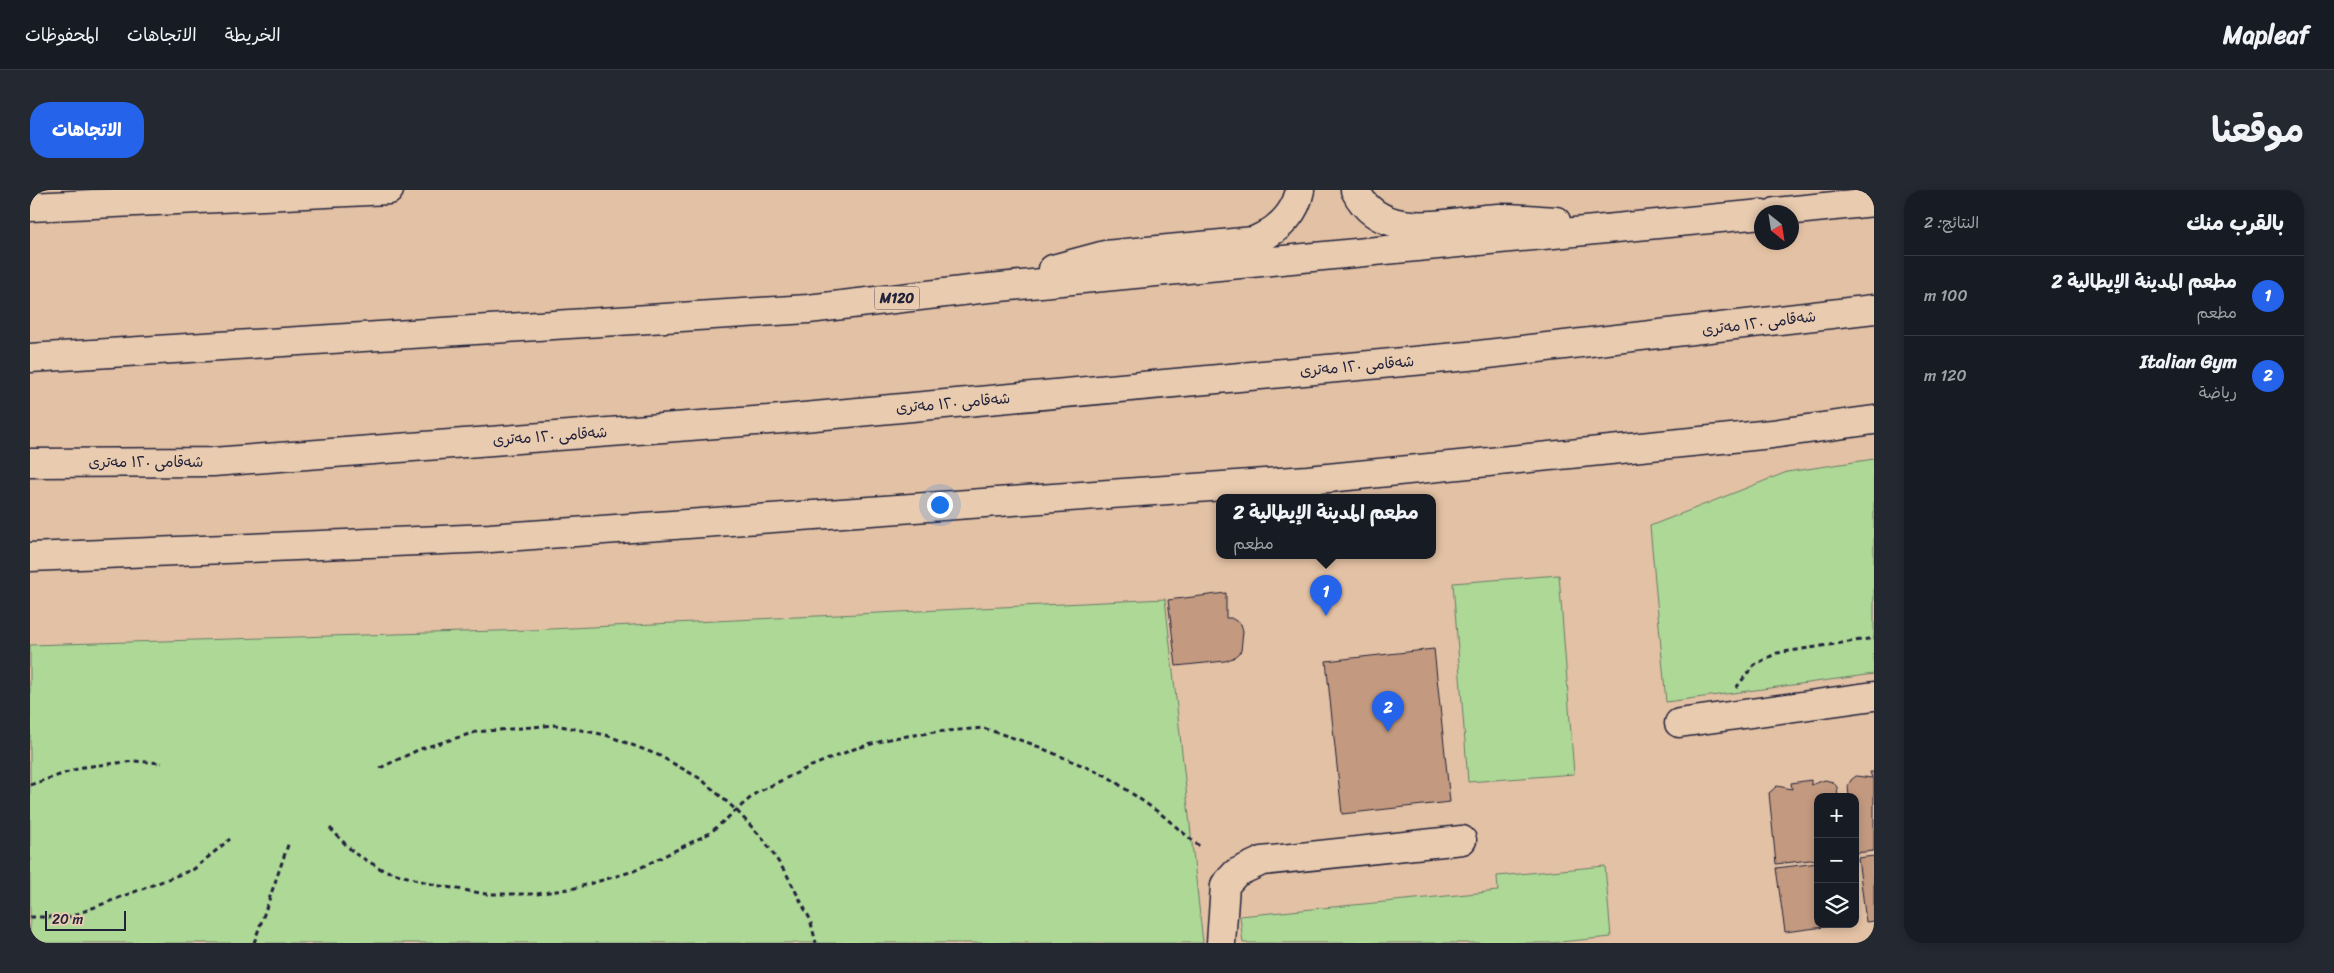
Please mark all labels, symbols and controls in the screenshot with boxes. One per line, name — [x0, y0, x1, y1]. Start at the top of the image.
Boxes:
text: Mapleaf — [2223, 14, 2309, 56]
text: المحفوظات — [25, 19, 99, 51]
text: الاتجاهات — [127, 19, 197, 51]
text: الخريطة — [225, 19, 281, 51]
text: موقعنا — [2211, 99, 2304, 161]
button: الاتجاهات — [30, 102, 144, 158]
text: بالقرب منك — [2186, 204, 2284, 242]
north arrow — [1754, 205, 1799, 250]
text: النتائج: 2 — [1924, 208, 1979, 237]
text: مطعم المدينة الإيطالية 2 — [2051, 265, 2237, 298]
text: 100 m — [1924, 281, 1968, 310]
text: 1 — [2265, 281, 2271, 310]
road number: M120 — [874, 286, 920, 310]
text: مطعم — [2197, 298, 2237, 327]
street label: شەقامی ١٢٠ مەتری — [1700, 303, 1818, 343]
text: Italian Gym — [2140, 345, 2237, 378]
street label: شەقامی ١٢٠ مەتری — [1299, 348, 1415, 384]
text: 120 m — [1924, 361, 1967, 390]
text: 2 — [2263, 361, 2273, 390]
text: رياضة — [2199, 378, 2237, 407]
street label: شەقامی ١٢٠ مەتری — [895, 385, 1011, 421]
street label: شەقامی ١٢٠ مەتری — [492, 419, 608, 453]
street label: شەقامی ١٢٠ مەتری — [89, 449, 203, 475]
your location — [927, 492, 953, 518]
popup — [1216, 494, 1436, 559]
text: مطعم المدينة الإيطالية 2 — [1233, 496, 1419, 529]
text: مطعم — [1233, 529, 1274, 558]
pin: 1 — [1310, 575, 1342, 616]
pin: 2 — [1372, 691, 1404, 732]
map controls — [1814, 793, 1859, 928]
button: + — [1814, 793, 1859, 838]
button: − — [1814, 838, 1859, 883]
button: layers — [1814, 883, 1859, 928]
text: 20 m — [52, 907, 83, 932]
scale bar — [45, 908, 126, 931]

